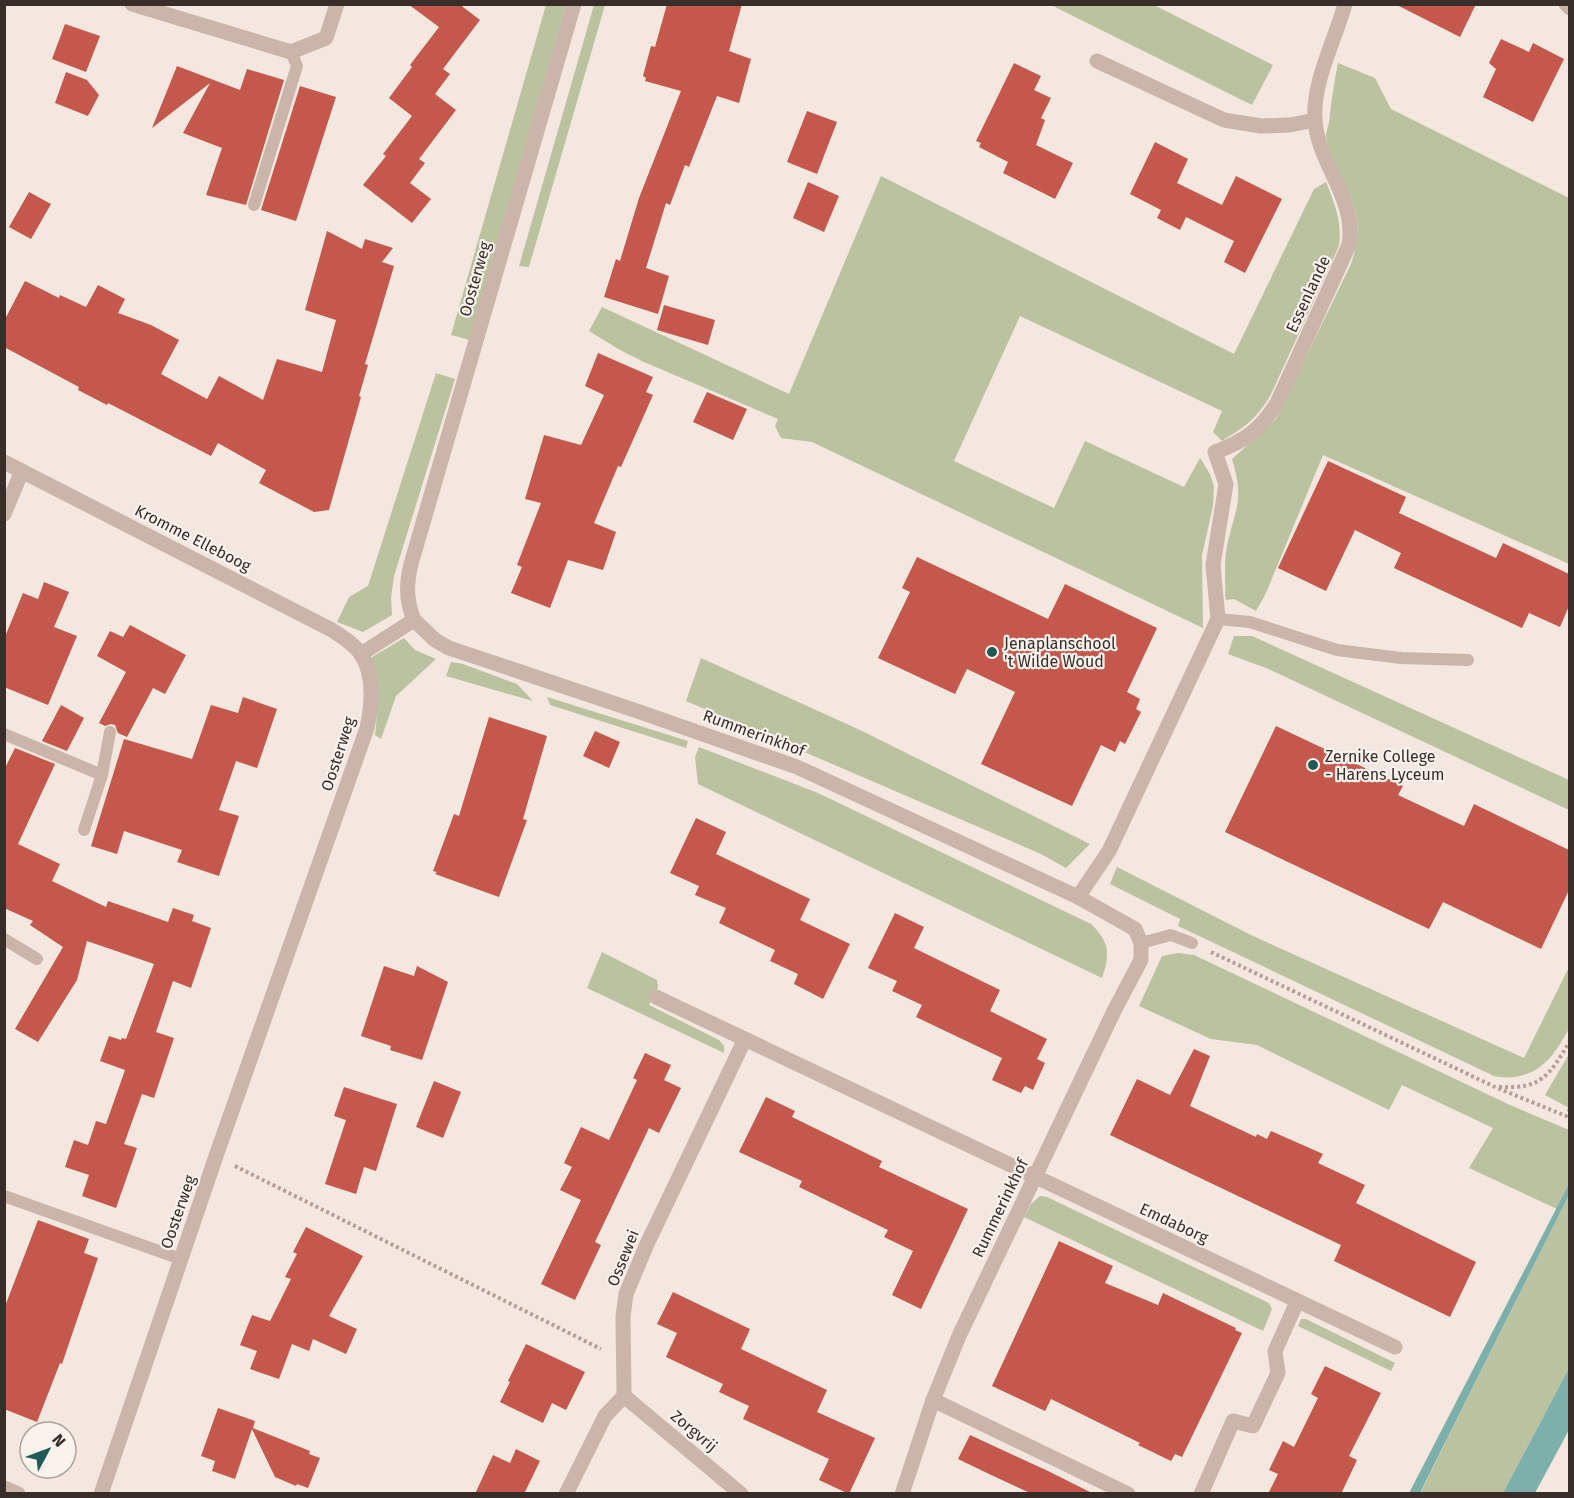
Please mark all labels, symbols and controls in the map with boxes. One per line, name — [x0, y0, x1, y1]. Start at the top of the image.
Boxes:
street label: Oosterweg — [455, 239, 495, 319]
street label: Essenlande — [1282, 253, 1334, 335]
street label: Kromme Elleboog — [132, 501, 255, 576]
place label: Jenaplanschool 't Wilde Woud — [1004, 634, 1116, 671]
marker: Jenaplanschool 't Wilde Woud — [985, 645, 999, 659]
street label: Rummerinkhof — [700, 706, 809, 761]
street label: Oosterweg — [317, 714, 359, 793]
place label: Zernike College - Harens Lyceum — [1325, 747, 1445, 784]
marker: Zernike College - Harens Lyceum — [1306, 758, 1320, 772]
street label: Rummerinkhof — [968, 1154, 1033, 1260]
street label: Oosterweg — [157, 1172, 200, 1251]
street label: Emdaborg — [1137, 1199, 1212, 1247]
street label: Ossewei — [603, 1227, 643, 1289]
street label: Zorgvrij — [667, 1406, 721, 1456]
north arrow — [18, 1420, 78, 1480]
text: N — [48, 1430, 70, 1451]

